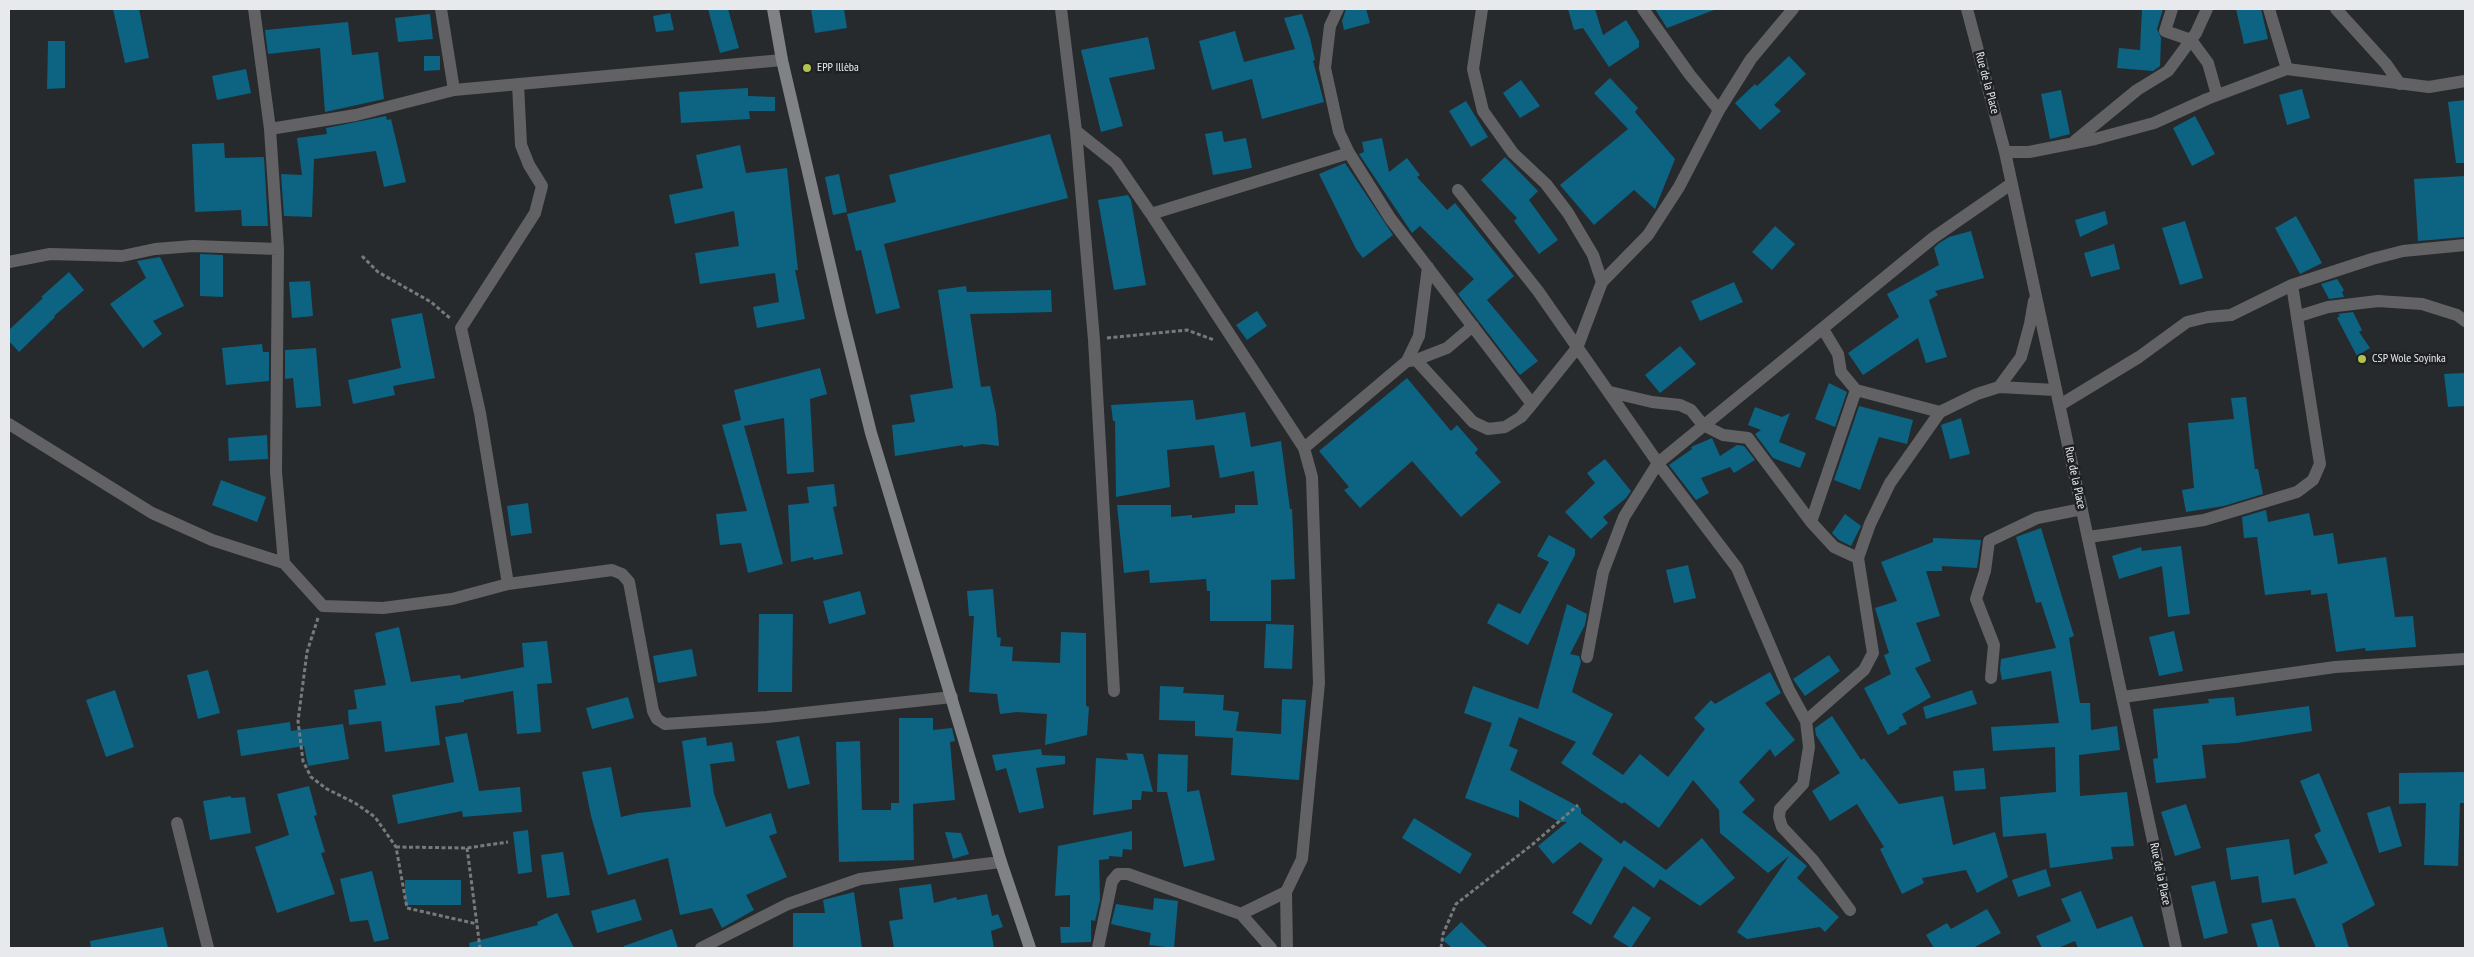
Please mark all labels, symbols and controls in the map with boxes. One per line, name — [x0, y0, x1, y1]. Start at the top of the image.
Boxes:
street label: Rue de la Place — [1972, 51, 2002, 115]
place label: EPP Illèba — [817, 61, 859, 75]
marker: EPP Illèba — [801, 62, 813, 74]
place label: CSP Wole Soyinka — [2372, 352, 2446, 366]
marker: CSP Wole Soyinka — [2356, 353, 2368, 365]
street label: Rue de la Place — [2061, 446, 2089, 510]
street label: Rue de la Place — [2146, 842, 2174, 906]

